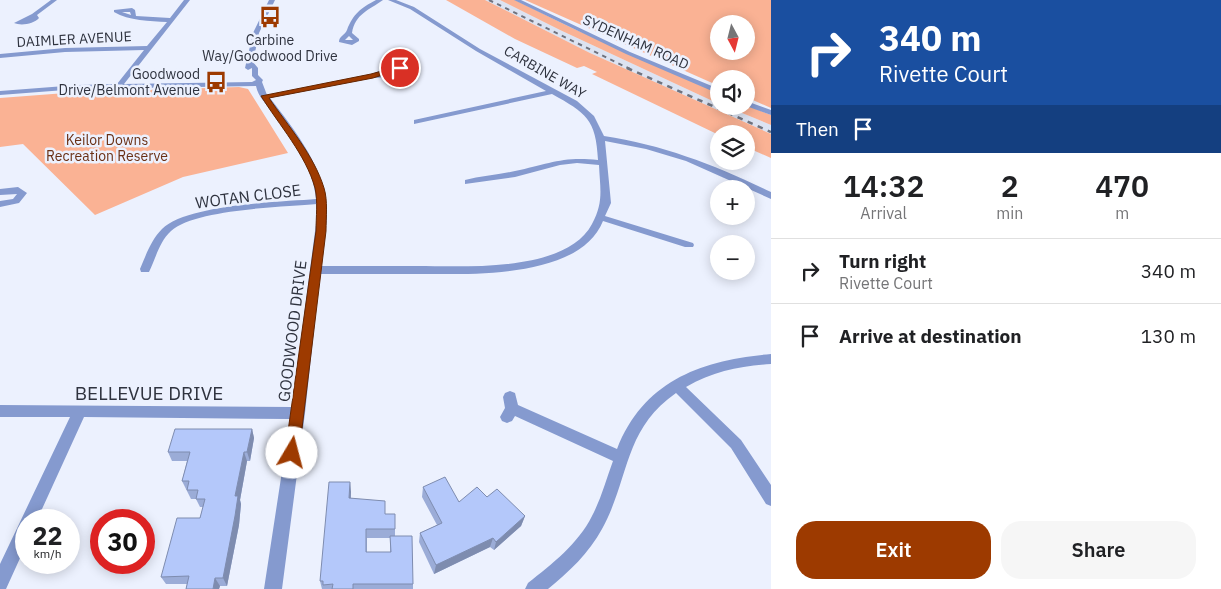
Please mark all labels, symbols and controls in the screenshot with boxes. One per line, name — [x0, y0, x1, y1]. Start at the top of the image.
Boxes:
bus stop icon: Carbine Way/Goodwood Drive — [257, 4, 283, 30]
street label: SYDENHAM ROAD — [580, 11, 692, 73]
north arrow — [710, 15, 755, 60]
map controls — [710, 15, 755, 280]
text: 340 m — [879, 15, 982, 61]
icon: right — [796, 20, 861, 85]
street label: DAIMLER AVENUE — [16, 27, 132, 51]
place label: Carbine Way/Goodwood Drive — [202, 31, 338, 65]
street label: CARBINE WAY — [501, 41, 590, 103]
pin — [379, 47, 421, 89]
icon: arrive — [386, 54, 414, 82]
text: Rivette Court — [879, 59, 1008, 88]
place label: Goodwood Drive/Belmont Avenue — [59, 65, 200, 99]
bus stop icon: Goodwood Drive/Belmont Avenue — [203, 69, 229, 95]
button: sound — [710, 70, 755, 115]
icon: arrive — [849, 115, 877, 143]
text: Then — [796, 117, 839, 141]
button: layers — [710, 125, 755, 170]
park label: Keilor Downs Recreation Reserve — [46, 131, 168, 165]
text: 14:32 — [843, 166, 924, 205]
text: 2 — [1001, 166, 1019, 205]
text: 470 — [1095, 166, 1149, 205]
street label: WOTAN CLOSE — [194, 180, 302, 212]
button: + — [710, 180, 755, 225]
text: Arrival — [860, 203, 907, 223]
text: min — [996, 203, 1023, 223]
text: m — [1115, 203, 1129, 223]
button: − — [710, 235, 755, 280]
text: Turn right — [839, 249, 926, 273]
icon: right — [796, 257, 824, 285]
street label: GOODWOOD DRIVE — [273, 259, 311, 403]
text: 340 m — [1141, 259, 1196, 283]
text: Rivette Court — [839, 273, 933, 293]
icon: arrive — [796, 322, 824, 350]
text: Arrive at destination — [839, 324, 1022, 348]
text: 130 m — [1141, 324, 1196, 348]
street label: BELLEVUE DRIVE — [75, 381, 223, 405]
position arrow — [265, 426, 317, 478]
speed limit sign: 30 — [90, 509, 155, 574]
text: 22 — [32, 519, 63, 552]
button: Exit — [796, 521, 991, 579]
button: Share — [1001, 521, 1196, 579]
text: km/h — [33, 546, 62, 561]

